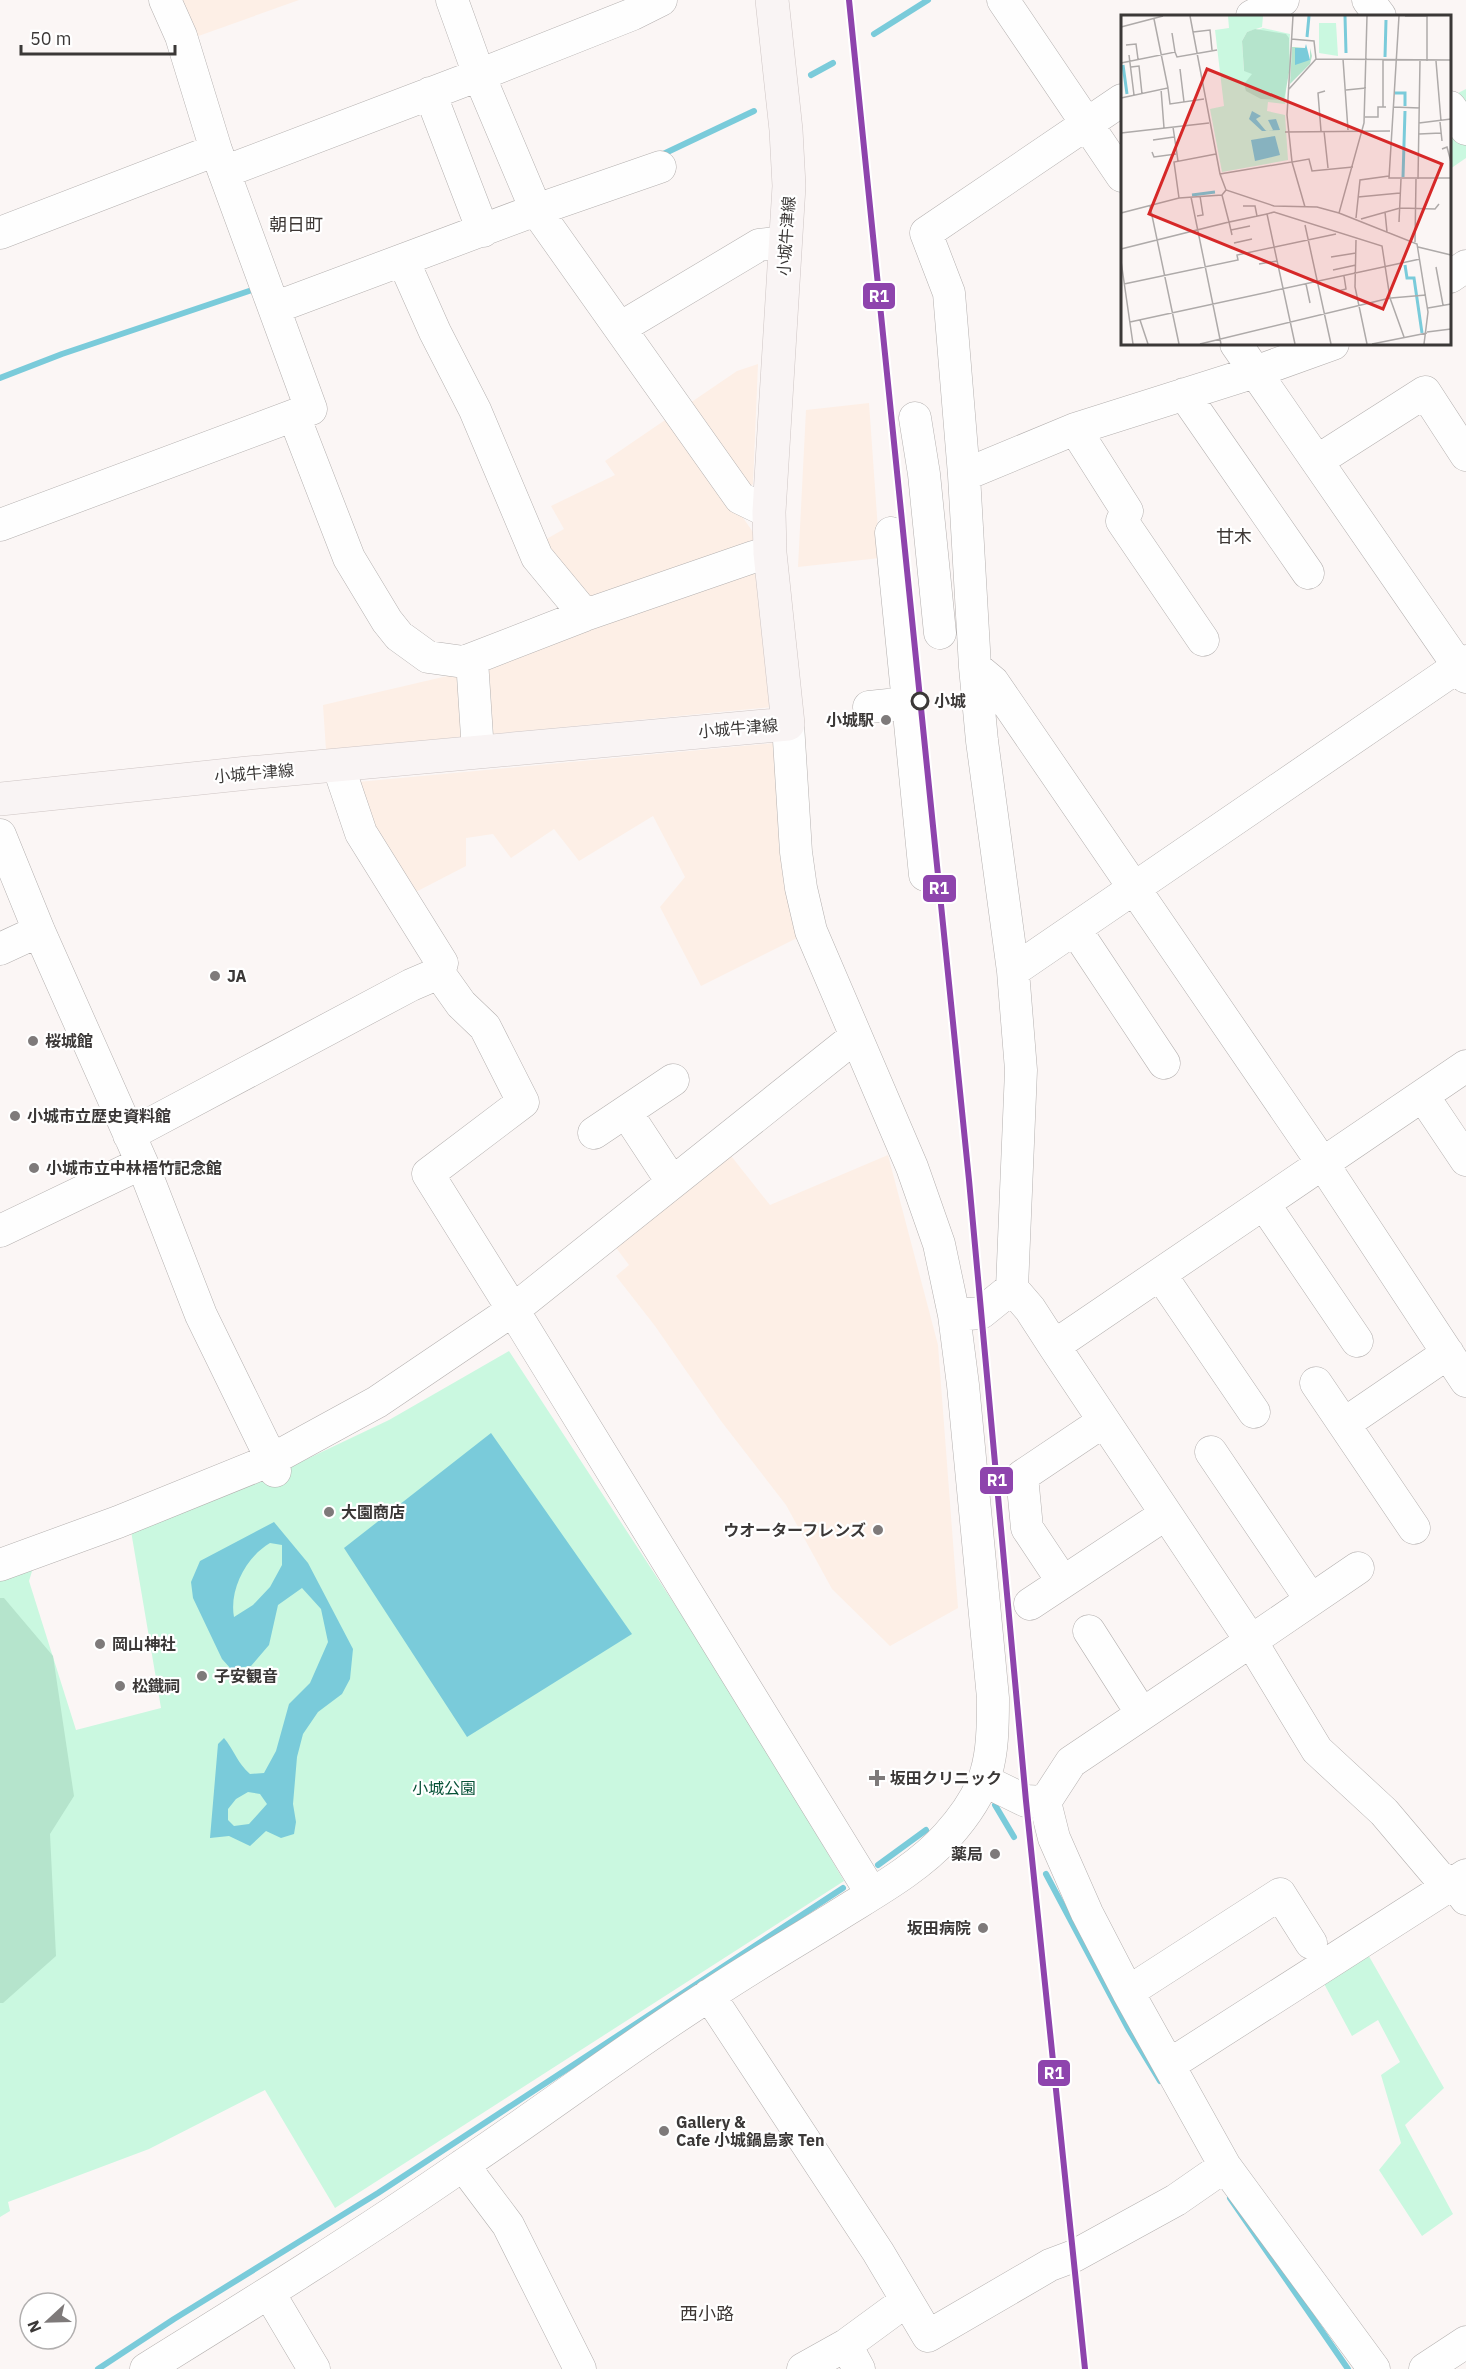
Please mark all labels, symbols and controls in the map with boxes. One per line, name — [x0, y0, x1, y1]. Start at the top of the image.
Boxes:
inset map — [1121, 15, 1451, 345]
scale bar — [21, 18, 176, 56]
text: 50 m — [30, 27, 72, 50]
street label: 小城牛津線 — [773, 195, 799, 277]
district label: 朝日町 — [269, 213, 323, 236]
line badge: R1 — [862, 282, 896, 310]
text: R1 — [869, 286, 890, 306]
district label: 甘木 — [1216, 525, 1252, 548]
place label: 小城 — [934, 691, 966, 711]
marker: 小城 — [911, 692, 929, 710]
place label: 小城駅 — [826, 710, 874, 730]
marker: 小城駅 — [879, 713, 893, 727]
street label: 小城牛津線 — [697, 715, 779, 741]
street label: 小城牛津線 — [213, 760, 295, 786]
line badge: R1 — [922, 874, 957, 903]
text: R1 — [929, 878, 950, 898]
place label: JA — [227, 966, 247, 986]
marker: JA — [208, 969, 222, 983]
place label: 桜城館 — [45, 1031, 93, 1051]
marker: 桜城館 — [26, 1034, 40, 1048]
place label: 小城市立歴史資料館 — [27, 1106, 171, 1126]
marker: 小城市立歴史資料館 — [8, 1109, 22, 1123]
place label: 小城市立中林梧竹記念館 — [46, 1158, 222, 1178]
marker: 小城市立中林梧竹記念館 — [27, 1161, 41, 1175]
line badge: R1 — [979, 1466, 1014, 1495]
text: R1 — [987, 1470, 1008, 1490]
place label: 大園商店 — [341, 1502, 405, 1522]
marker: 大園商店 — [322, 1505, 336, 1519]
place label: ウオーターフレンズ — [723, 1520, 866, 1540]
marker: ウオーターフレンズ — [871, 1523, 885, 1537]
place label: 岡山神社 — [112, 1634, 176, 1654]
marker: 岡山神社 — [93, 1637, 107, 1651]
place label: 子安観音 — [214, 1666, 278, 1686]
marker: 子安観音 — [195, 1669, 209, 1683]
place label: 松鐡祠 — [132, 1676, 180, 1696]
marker: 松鐡祠 — [113, 1679, 127, 1693]
place label: 坂田クリニック — [890, 1768, 1002, 1788]
marker: 坂田クリニック — [868, 1769, 886, 1787]
park label: 小城公園 — [412, 1778, 476, 1798]
place label: 薬局 — [951, 1844, 983, 1864]
marker: 薬局 — [988, 1847, 1002, 1861]
place label: 坂田病院 — [907, 1918, 971, 1938]
marker: 坂田病院 — [976, 1921, 990, 1935]
line badge: R1 — [1037, 2059, 1071, 2087]
text: R1 — [1044, 2063, 1065, 2083]
place label: Gallery & Cafe 小城鍋島家 Ten — [676, 2112, 825, 2150]
marker: Gallery & Cafe 小城鍋島家 Ten — [657, 2124, 671, 2138]
north arrow — [18, 2291, 78, 2351]
district label: 西小路 — [680, 2302, 734, 2325]
text: N — [23, 2317, 46, 2336]

